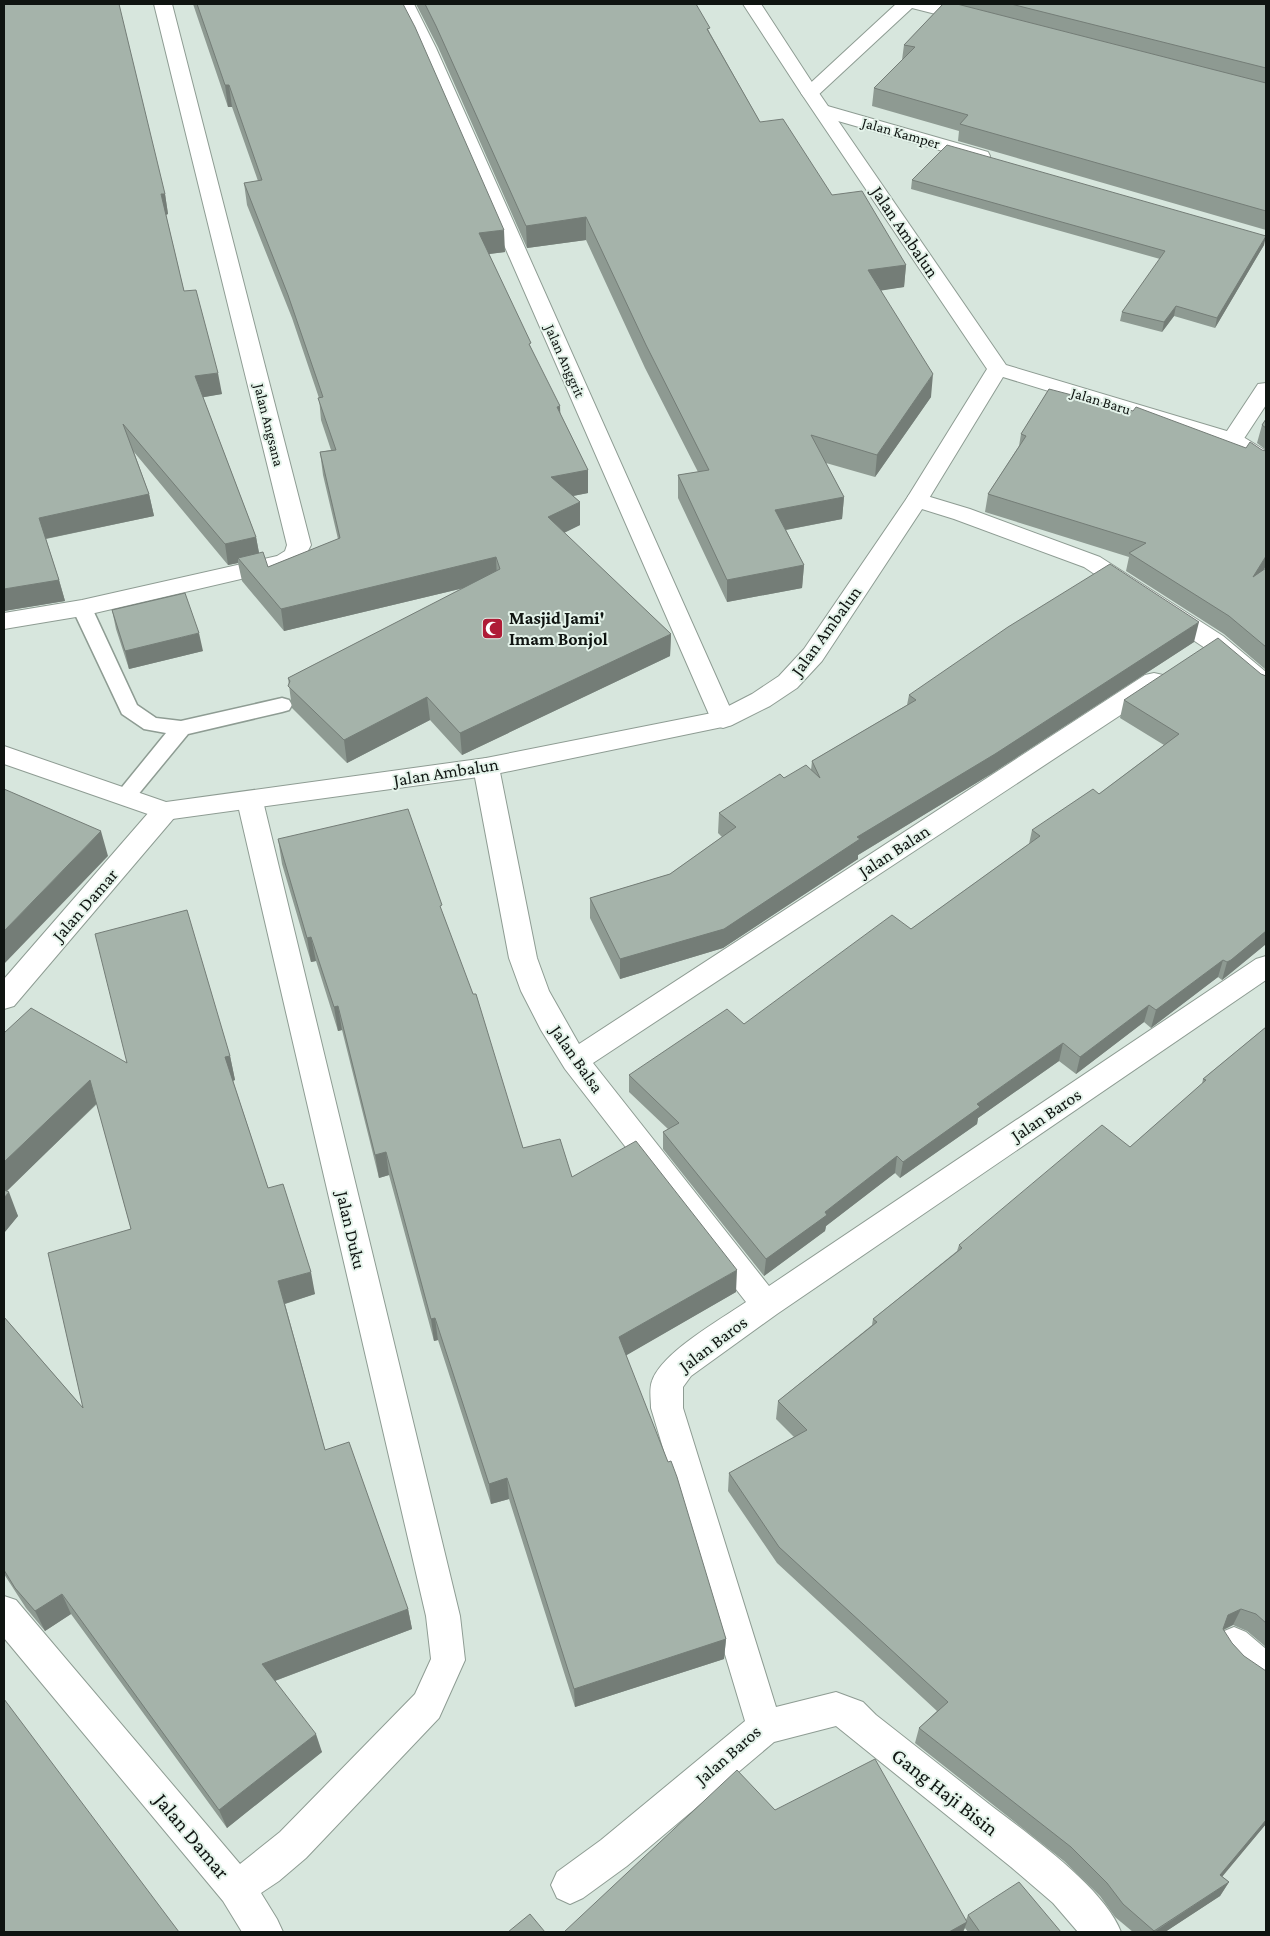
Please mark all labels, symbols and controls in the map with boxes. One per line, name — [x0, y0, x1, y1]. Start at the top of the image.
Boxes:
street label: Jalan Kamper — [858, 114, 942, 153]
street label: Jalan Ambalun — [866, 181, 943, 282]
street label: Jalan Anggrit — [540, 320, 589, 401]
street label: Jalan Angsana — [250, 380, 287, 468]
street label: Jalan Baru — [1067, 384, 1133, 419]
street label: Jalan Ambalun — [786, 582, 865, 681]
place label: Masjid Jami' Imam Bonjol — [509, 608, 608, 650]
mosque icon: Masjid Jami' Imam Bonjol — [481, 616, 505, 640]
street label: Jalan Ambalun — [390, 754, 500, 790]
street label: Jalan Balan — [853, 820, 934, 882]
street label: Jalan Damar — [47, 864, 122, 947]
street label: Jalan Balsa — [545, 1020, 608, 1097]
street label: Jalan Baros — [1006, 1084, 1085, 1147]
street label: Jalan Duku — [332, 1187, 370, 1271]
street label: Jalan Baros — [673, 1312, 751, 1377]
street label: Jalan Baros — [690, 1721, 765, 1790]
street label: Gang Haji Bisin — [887, 1743, 1003, 1841]
street label: Jalan Damar — [148, 1787, 235, 1884]

